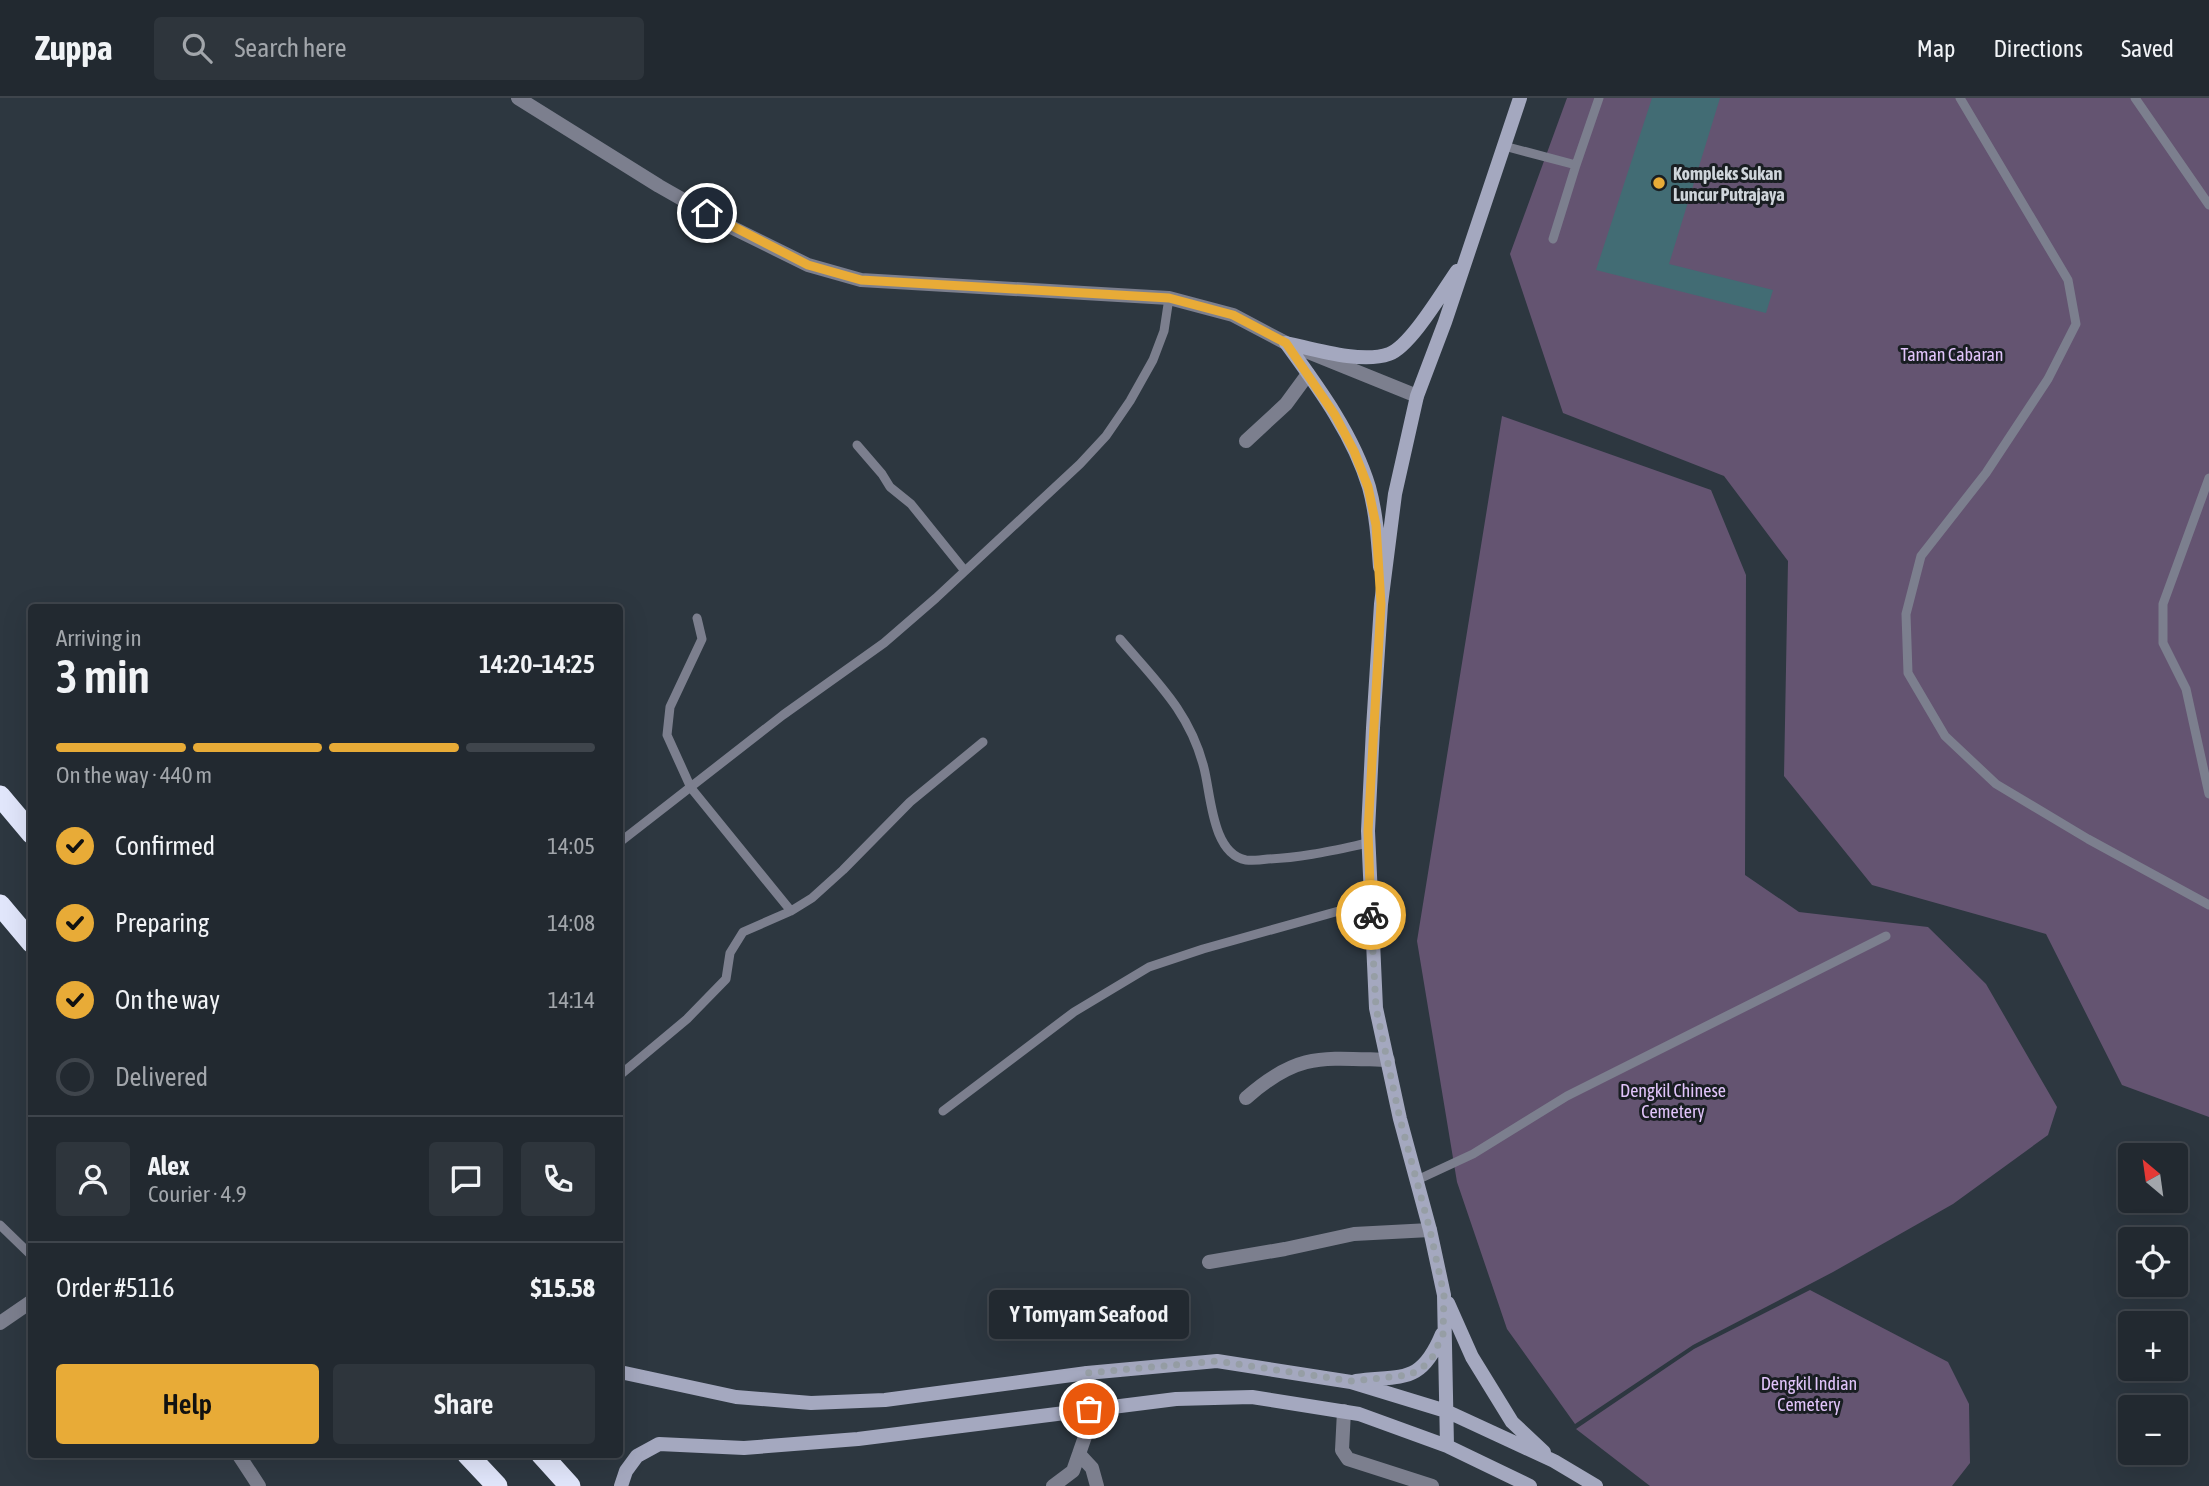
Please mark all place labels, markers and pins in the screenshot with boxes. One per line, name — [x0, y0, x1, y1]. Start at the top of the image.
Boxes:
place label: Kompleks Sukan Luncur Putrajaya — [1673, 163, 1785, 205]
marker: Kompleks Sukan Luncur Putrajaya — [1651, 175, 1667, 191]
pin — [677, 183, 737, 243]
callout: Y Tomyam Seafood — [989, 1290, 1189, 1339]
pin — [1059, 1379, 1119, 1439]

